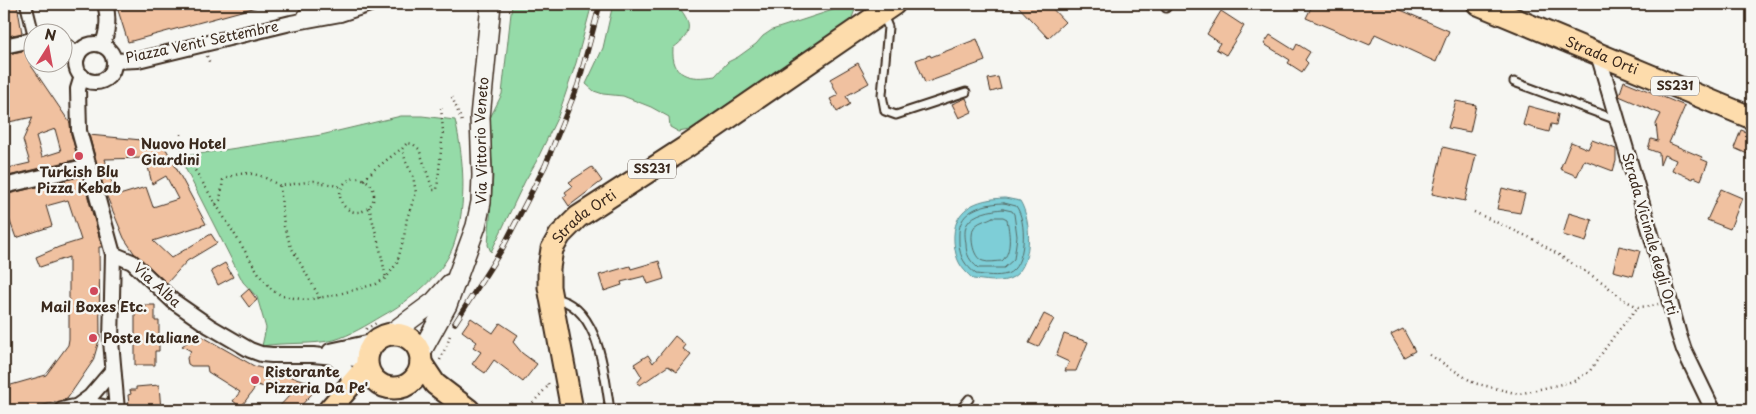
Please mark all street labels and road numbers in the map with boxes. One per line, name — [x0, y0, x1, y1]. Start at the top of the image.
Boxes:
street label: Piazza Venti Settembre — [124, 15, 281, 68]
street label: Strada Orti — [1562, 31, 1642, 80]
street label: Via Vittorio Veneto — [469, 76, 494, 205]
road number: SS231 — [1651, 76, 1699, 95]
street label: Strada Vicinale degli Orti — [1617, 150, 1684, 318]
road number: SS231 — [628, 160, 676, 178]
street label: Strada Orti — [546, 184, 620, 247]
street label: Via Alba — [129, 257, 186, 312]

